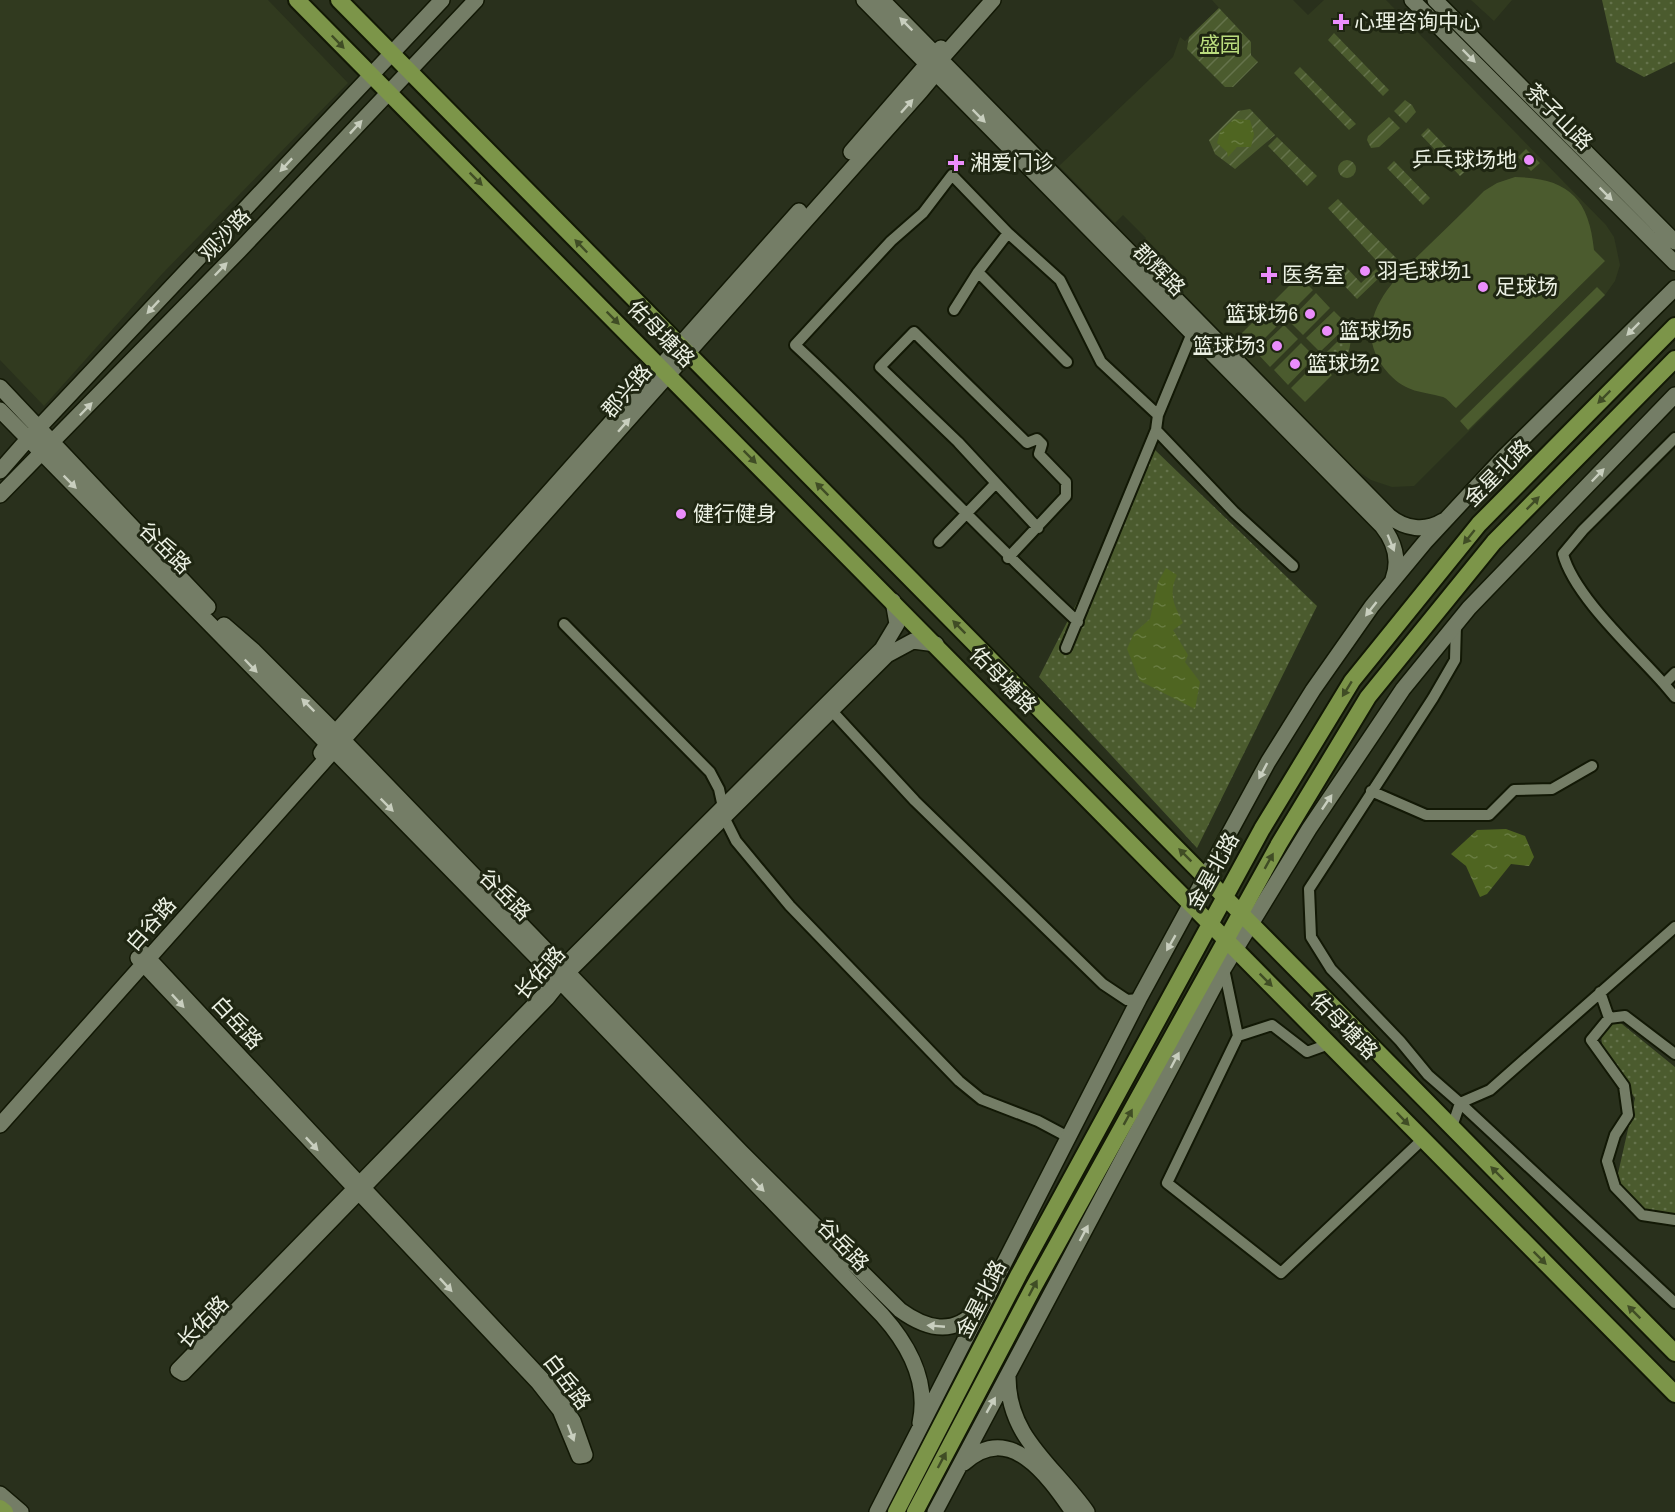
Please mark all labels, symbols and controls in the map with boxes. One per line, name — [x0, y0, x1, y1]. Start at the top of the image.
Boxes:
place label: 心理咨询中心 — [1354, 7, 1480, 36]
marker: 心理咨询中心 — [1332, 13, 1350, 31]
one-way arrow — [899, 17, 913, 31]
park label: 盛园 — [1199, 30, 1241, 59]
one-way arrow — [330, 34, 344, 48]
one-way arrow — [1461, 49, 1475, 63]
street label: 茶子山路 — [1519, 77, 1599, 157]
one-way arrow — [900, 99, 914, 114]
one-way arrow — [972, 109, 986, 124]
one-way arrow — [348, 121, 362, 135]
place label: 乒乓球场地 — [1412, 145, 1517, 174]
place label: 湘爱门诊 — [970, 148, 1054, 177]
marker: 乒乓球场地 — [1522, 153, 1536, 167]
marker: 湘爱门诊 — [947, 154, 965, 172]
one-way arrow — [280, 157, 294, 171]
one-way arrow — [468, 172, 482, 186]
one-way arrow — [1599, 187, 1613, 201]
street label: 观沙路 — [192, 202, 257, 267]
street label: 郡辉路 — [1127, 237, 1192, 302]
one-way arrow — [575, 239, 589, 253]
place label: 羽毛球场1 — [1377, 256, 1471, 285]
place label: 医务室 — [1282, 260, 1345, 289]
one-way arrow — [214, 262, 228, 276]
marker: 羽毛球场1 — [1358, 264, 1372, 278]
marker: 医务室 — [1260, 266, 1278, 284]
place label: 足球场 — [1495, 272, 1558, 301]
marker: 足球场 — [1476, 280, 1490, 294]
street label: 佑母塘路 — [621, 294, 701, 374]
one-way arrow — [146, 299, 160, 313]
place label: 篮球场6 — [1225, 299, 1298, 328]
marker: 篮球场6 — [1303, 307, 1317, 321]
one-way arrow — [606, 310, 620, 324]
place label: 篮球场5 — [1339, 316, 1412, 345]
one-way arrow — [1626, 322, 1641, 336]
marker: 篮球场5 — [1320, 324, 1334, 338]
place label: 篮球场3 — [1192, 331, 1265, 360]
marker: 篮球场3 — [1270, 339, 1284, 353]
place label: 篮球场2 — [1307, 349, 1380, 378]
street label: 郡兴路 — [595, 357, 658, 424]
marker: 篮球场2 — [1288, 357, 1302, 371]
one-way arrow — [1598, 390, 1612, 404]
one-way arrow — [78, 402, 92, 416]
one-way arrow — [617, 418, 631, 433]
street label: 金星北路 — [1458, 433, 1538, 513]
one-way arrow — [743, 449, 757, 463]
one-way arrow — [1590, 468, 1604, 482]
one-way arrow — [63, 474, 77, 488]
one-way arrow — [816, 482, 830, 496]
one-way arrow — [1526, 495, 1540, 510]
place label: 健行健身 — [693, 499, 777, 528]
marker: 健行健身 — [674, 507, 688, 521]
street label: 谷岳路 — [133, 515, 198, 580]
one-way arrow — [1462, 529, 1475, 545]
one-way arrow — [1386, 534, 1396, 552]
one-way arrow — [1365, 601, 1377, 616]
one-way arrow — [953, 621, 967, 635]
street label: 佑母塘路 — [963, 640, 1043, 720]
one-way arrow — [244, 658, 258, 673]
one-way arrow — [1341, 681, 1352, 697]
one-way arrow — [301, 698, 315, 712]
one-way arrow — [1258, 763, 1268, 780]
one-way arrow — [1321, 795, 1333, 811]
one-way arrow — [380, 798, 394, 812]
street label: 金星北路 — [1180, 827, 1246, 915]
one-way arrow — [1179, 849, 1193, 863]
one-way arrow — [1264, 853, 1274, 870]
street label: 谷岳路 — [473, 862, 538, 927]
street label: 白谷路 — [119, 890, 182, 957]
one-way arrow — [1166, 935, 1176, 952]
street label: 长佑路 — [508, 940, 571, 1006]
one-way arrow — [1259, 972, 1273, 986]
street label: 佑母塘路 — [1304, 986, 1384, 1066]
street label: 白岳路 — [205, 990, 269, 1056]
one-way arrow — [171, 993, 184, 1008]
one-way arrow — [1170, 1052, 1180, 1069]
one-way arrow — [1122, 1109, 1133, 1125]
one-way arrow — [1396, 1111, 1410, 1126]
one-way arrow — [304, 1136, 318, 1150]
one-way arrow — [1490, 1166, 1504, 1180]
one-way arrow — [751, 1177, 765, 1191]
street label: 谷岳路 — [811, 1212, 876, 1277]
one-way arrow — [1079, 1224, 1089, 1241]
one-way arrow — [1532, 1251, 1546, 1265]
street label: 金星北路 — [949, 1255, 1013, 1343]
one-way arrow — [439, 1277, 453, 1292]
one-way arrow — [1028, 1279, 1038, 1296]
street label: 长佑路 — [170, 1289, 235, 1354]
one-way arrow — [1627, 1305, 1641, 1319]
one-way arrow — [927, 1321, 946, 1331]
street label: 白岳路 — [537, 1348, 598, 1416]
one-way arrow — [986, 1396, 996, 1413]
one-way arrow — [567, 1424, 576, 1442]
one-way arrow — [937, 1452, 947, 1469]

